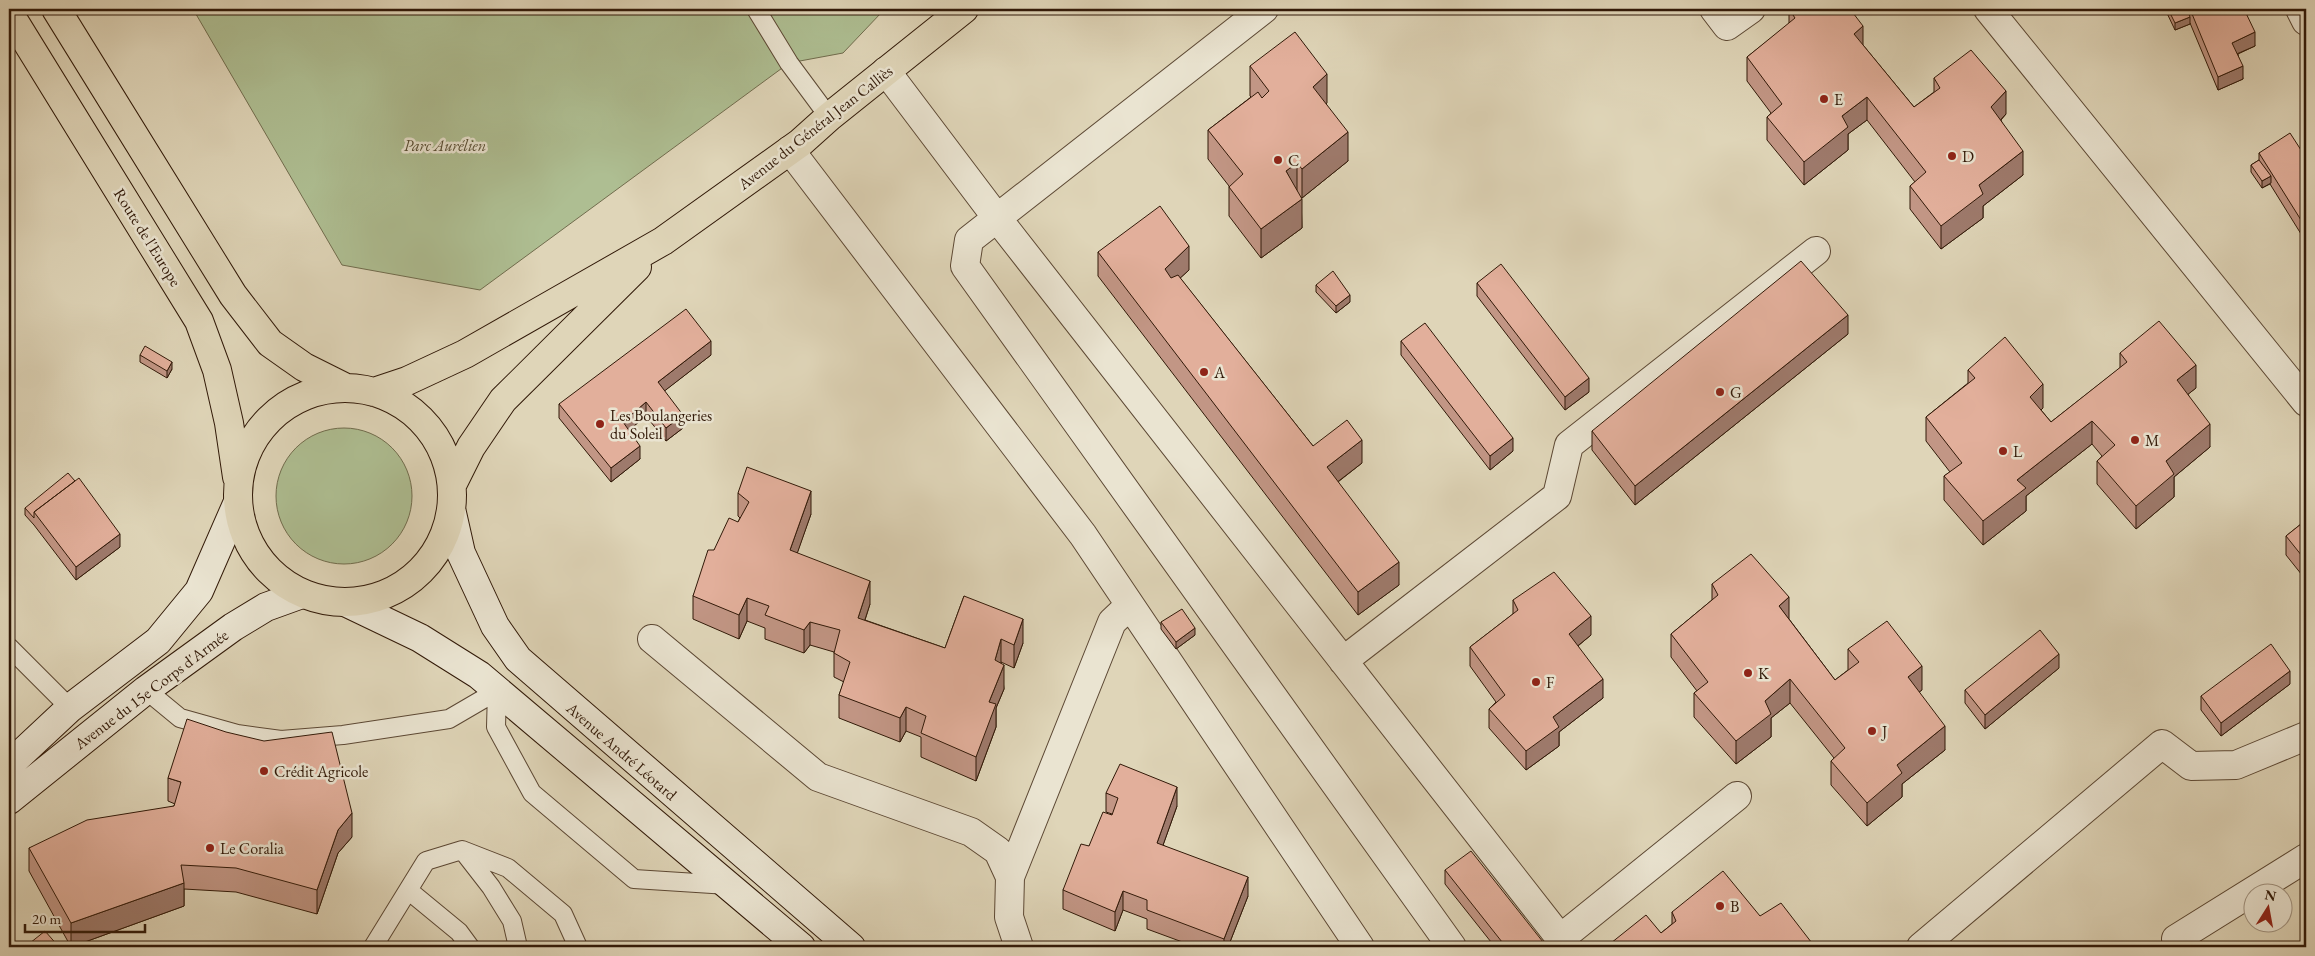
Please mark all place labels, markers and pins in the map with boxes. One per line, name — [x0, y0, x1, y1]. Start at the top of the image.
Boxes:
place label: E — [1834, 89, 1843, 110]
marker: E — [1818, 93, 1830, 105]
place label: D — [1962, 146, 1974, 167]
place label: C — [1288, 150, 1299, 171]
marker: D — [1946, 150, 1958, 162]
marker: C — [1272, 154, 1284, 166]
place label: A — [1213, 362, 1226, 383]
marker: A — [1198, 366, 1210, 378]
place label: G — [1730, 382, 1742, 403]
marker: G — [1714, 386, 1726, 398]
place label: Les Boulangeries du Soleil — [610, 405, 712, 444]
marker: Les Boulangeries du Soleil — [594, 418, 606, 430]
place label: M — [2145, 430, 2159, 451]
marker: M — [2129, 434, 2141, 446]
place label: L — [2013, 441, 2023, 462]
marker: L — [1997, 445, 2009, 457]
place label: K — [1758, 663, 1770, 684]
marker: K — [1742, 667, 1754, 679]
place label: F — [1546, 672, 1554, 693]
marker: F — [1530, 676, 1542, 688]
place label: J — [1880, 721, 1887, 742]
marker: J — [1866, 725, 1878, 737]
place label: Crédit Agricole — [274, 761, 368, 782]
marker: Crédit Agricole — [258, 765, 270, 777]
place label: Le Coralia — [220, 838, 285, 859]
marker: Le Coralia — [204, 842, 216, 854]
place label: B — [1730, 896, 1739, 917]
marker: B — [1714, 900, 1726, 912]

